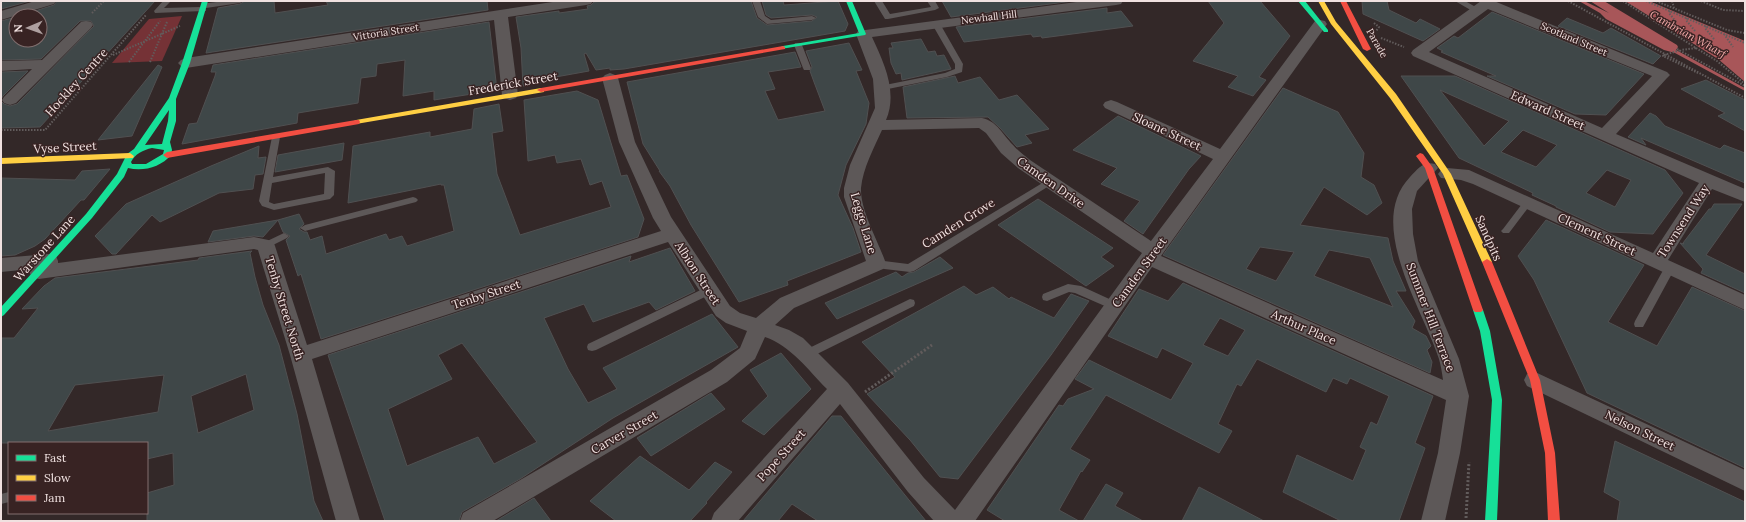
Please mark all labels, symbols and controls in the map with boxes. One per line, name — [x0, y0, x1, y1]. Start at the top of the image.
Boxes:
street label: Newhall Hill — [960, 7, 1018, 27]
water label: Cambrian Wharf — [1647, 7, 1730, 61]
north arrow — [8, 8, 48, 48]
street label: Scotland Street — [1539, 19, 1610, 59]
street label: Vittoria Street — [351, 20, 420, 44]
text: N — [11, 23, 25, 33]
street label: Parade — [1363, 26, 1391, 61]
street label: Hockley Centre — [41, 44, 111, 119]
street label: Frederick Street — [467, 68, 559, 98]
street label: Edward Street — [1509, 87, 1588, 133]
street label: Sloane Street — [1130, 109, 1204, 154]
street label: Vyse Street — [32, 138, 97, 156]
street label: Camden Drive — [1014, 153, 1088, 211]
street label: Townsend Way — [1654, 181, 1713, 260]
street label: Legge Lane — [848, 190, 881, 256]
street label: Camden Grove — [919, 194, 998, 251]
street label: Clement Street — [1556, 209, 1639, 259]
street label: Warstone Lane — [10, 211, 78, 284]
street label: Sandpits — [1472, 213, 1506, 264]
street label: Camden Street — [1108, 234, 1170, 310]
street label: Albion Street — [671, 238, 724, 308]
street label: Tenby Street North — [262, 254, 308, 362]
street label: Summer Hill Terrace — [1403, 260, 1459, 374]
street label: Tenby Street — [450, 276, 523, 312]
street label: Arthur Place — [1268, 306, 1339, 348]
street label: Carver Street — [588, 407, 660, 457]
street label: Nelson Street — [1603, 407, 1678, 454]
street label: Pope Street — [754, 426, 809, 484]
legend — [8, 442, 148, 514]
text: Fast — [44, 450, 67, 465]
text: Slow — [44, 470, 71, 485]
text: Jam — [43, 490, 65, 505]

